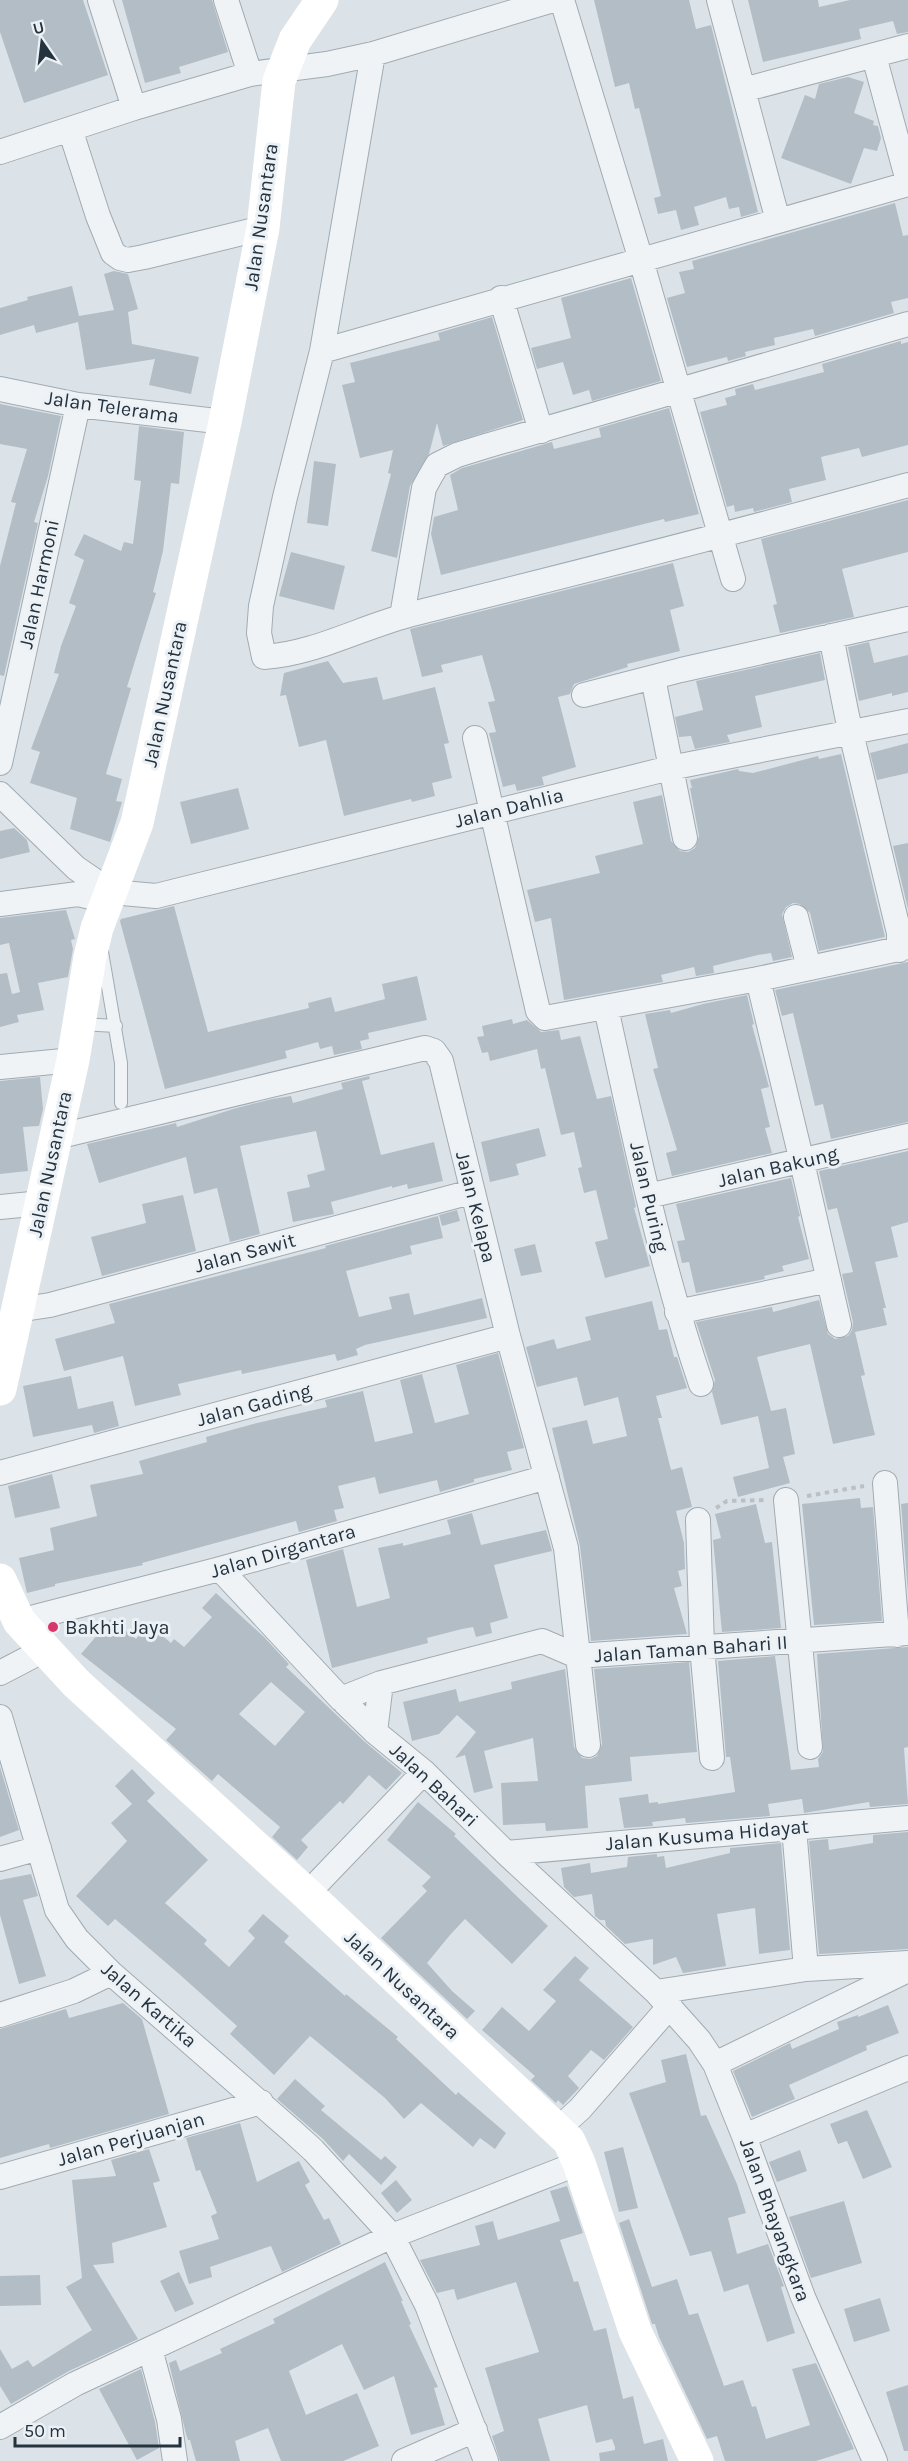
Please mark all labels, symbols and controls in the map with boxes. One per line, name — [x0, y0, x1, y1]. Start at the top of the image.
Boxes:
north arrow — [12, 12, 72, 72]
text: U — [31, 17, 46, 38]
street label: Jalan Nusantara — [239, 142, 283, 292]
street label: Jalan Telerama — [43, 386, 181, 428]
street label: Jalan Harmoni — [14, 517, 64, 651]
street label: Jalan Nusantara — [138, 619, 192, 769]
street label: Jalan Dahlia — [452, 783, 566, 833]
street label: Jalan Nusantara — [23, 1089, 77, 1239]
street label: Jalan Puring — [625, 1140, 673, 1254]
street label: Jalan Bakung — [716, 1142, 840, 1192]
street label: Jalan Kelapa — [451, 1149, 501, 1265]
street label: Jalan Sawit — [192, 1228, 298, 1278]
street label: Jalan Gading — [194, 1379, 314, 1431]
street label: Jalan Dirgantara — [208, 1519, 358, 1583]
place label: Bakhti Jaya — [65, 1616, 169, 1639]
marker: Bakhti Jaya — [46, 1620, 60, 1634]
street label: Jalan Taman Bahari II — [593, 1631, 789, 1667]
street label: Jalan Bahari — [385, 1738, 483, 1832]
street label: Jalan Kusuma Hidayat — [604, 1815, 810, 1855]
street label: Jalan Nusantara — [340, 1926, 464, 2044]
street label: Jalan Kartika — [97, 1957, 201, 2053]
street label: Jalan Perjuanjan — [55, 2107, 207, 2171]
street label: Jalan Bhayangkara — [735, 2135, 815, 2305]
scale bar — [15, 2410, 180, 2448]
text: 50 m — [24, 2420, 66, 2442]

